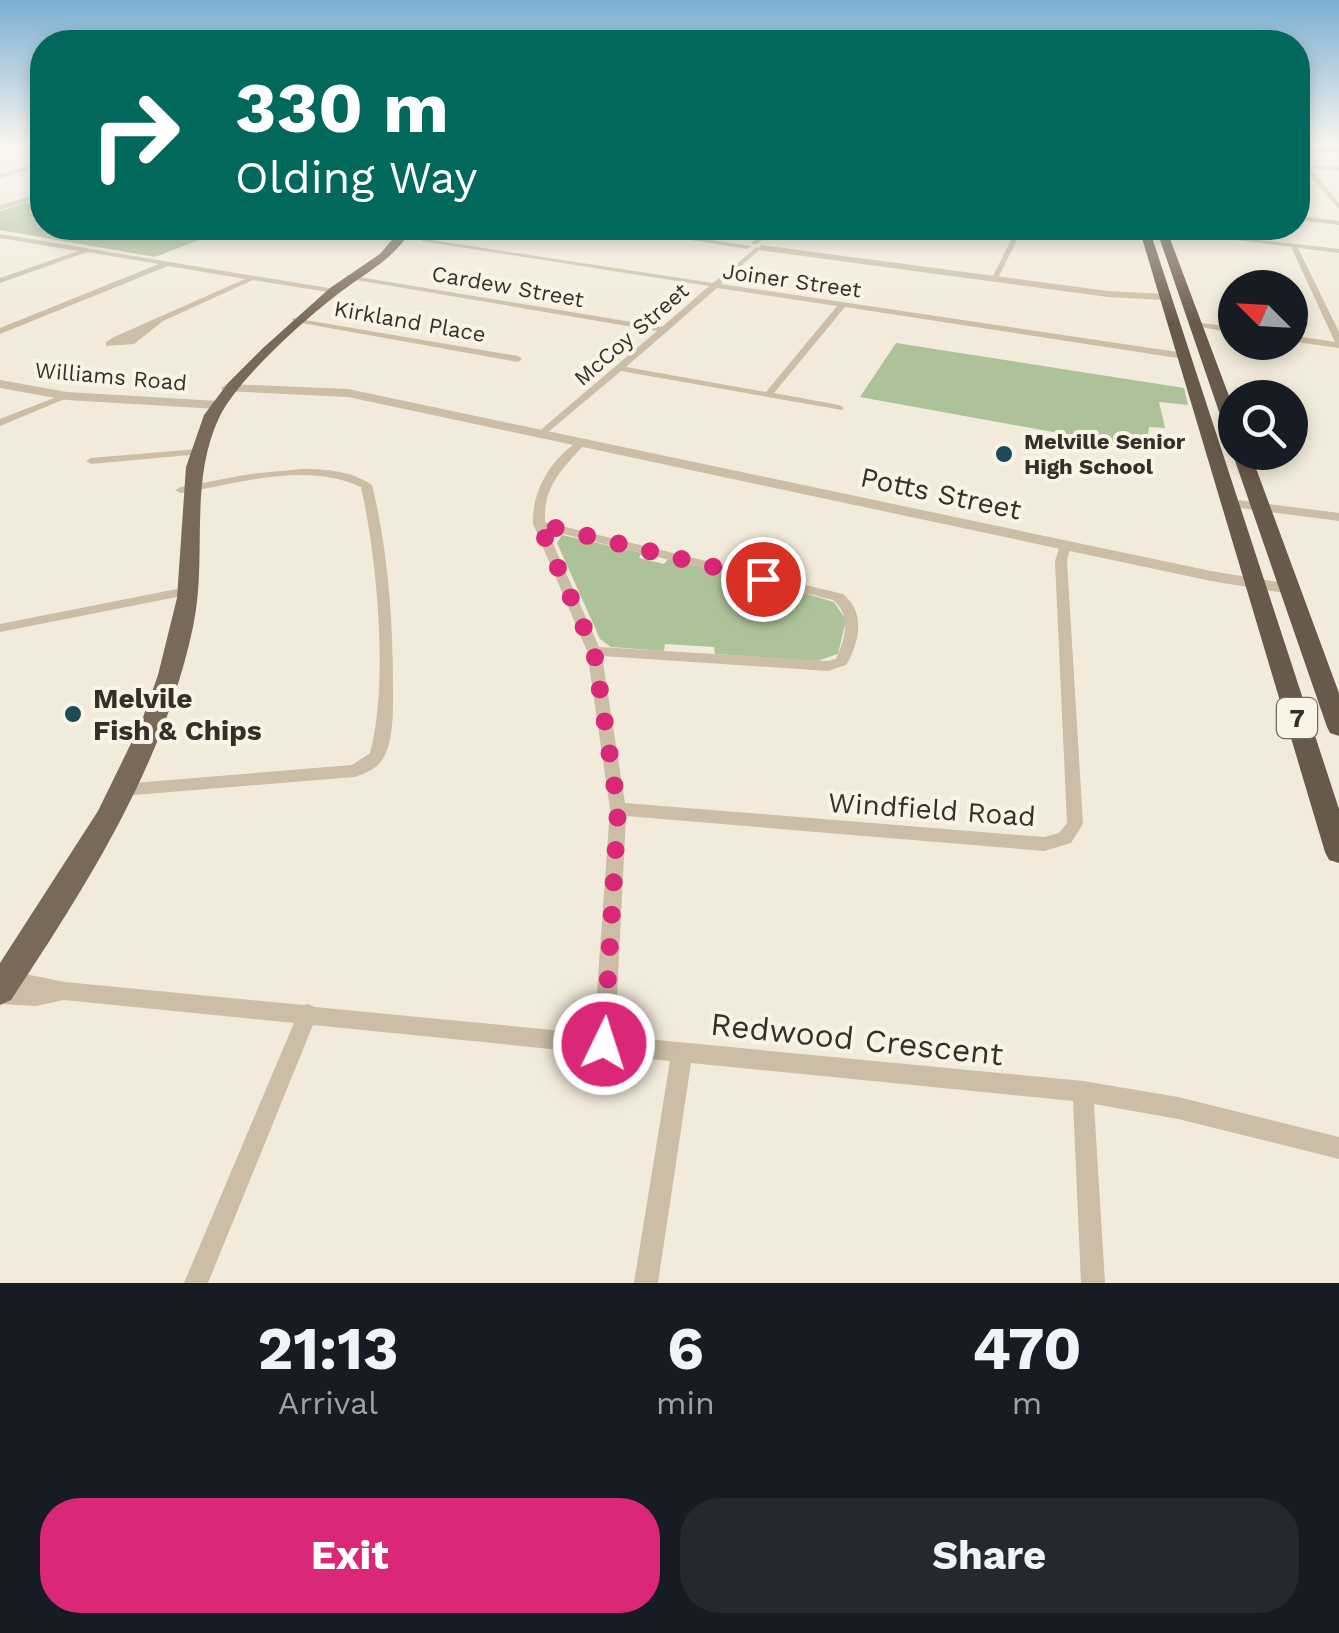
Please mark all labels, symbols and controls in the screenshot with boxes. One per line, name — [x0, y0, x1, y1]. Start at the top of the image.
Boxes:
text: 330 m — [235, 67, 449, 149]
icon: right — [70, 70, 200, 200]
text: Olding Way — [235, 151, 478, 204]
street label: Joiner Street — [721, 258, 863, 303]
street label: Cardew Street — [430, 261, 586, 312]
north arrow — [1218, 270, 1308, 360]
map controls — [1218, 270, 1308, 470]
street label: McCoy Street — [569, 278, 694, 391]
street label: Kirkland Place — [332, 296, 488, 347]
street label: Williams Road — [34, 357, 188, 396]
button: search — [1218, 380, 1308, 470]
place label: Melville Senior High School — [1024, 429, 1186, 479]
marker: Melville Senior High School — [993, 443, 1015, 465]
street label: Potts Street — [857, 460, 1025, 527]
pin — [721, 537, 806, 622]
icon: arrive — [736, 552, 791, 607]
place label: Melvile Fish & Chips — [93, 682, 262, 747]
road number: 7 — [1277, 698, 1317, 738]
marker: Melvile Fish & Chips — [62, 703, 84, 725]
street label: Windfield Road — [827, 786, 1037, 833]
position arrow — [552, 992, 656, 1096]
street label: Redwood Crescent — [709, 1005, 1005, 1073]
text: 21:13 — [257, 1313, 399, 1384]
text: 6 — [667, 1313, 704, 1384]
text: 470 — [972, 1313, 1082, 1384]
text: Arrival — [278, 1384, 378, 1422]
text: min — [656, 1384, 715, 1422]
text: m — [1012, 1384, 1042, 1422]
button: Exit — [40, 1498, 660, 1613]
button: Share — [680, 1498, 1299, 1613]

